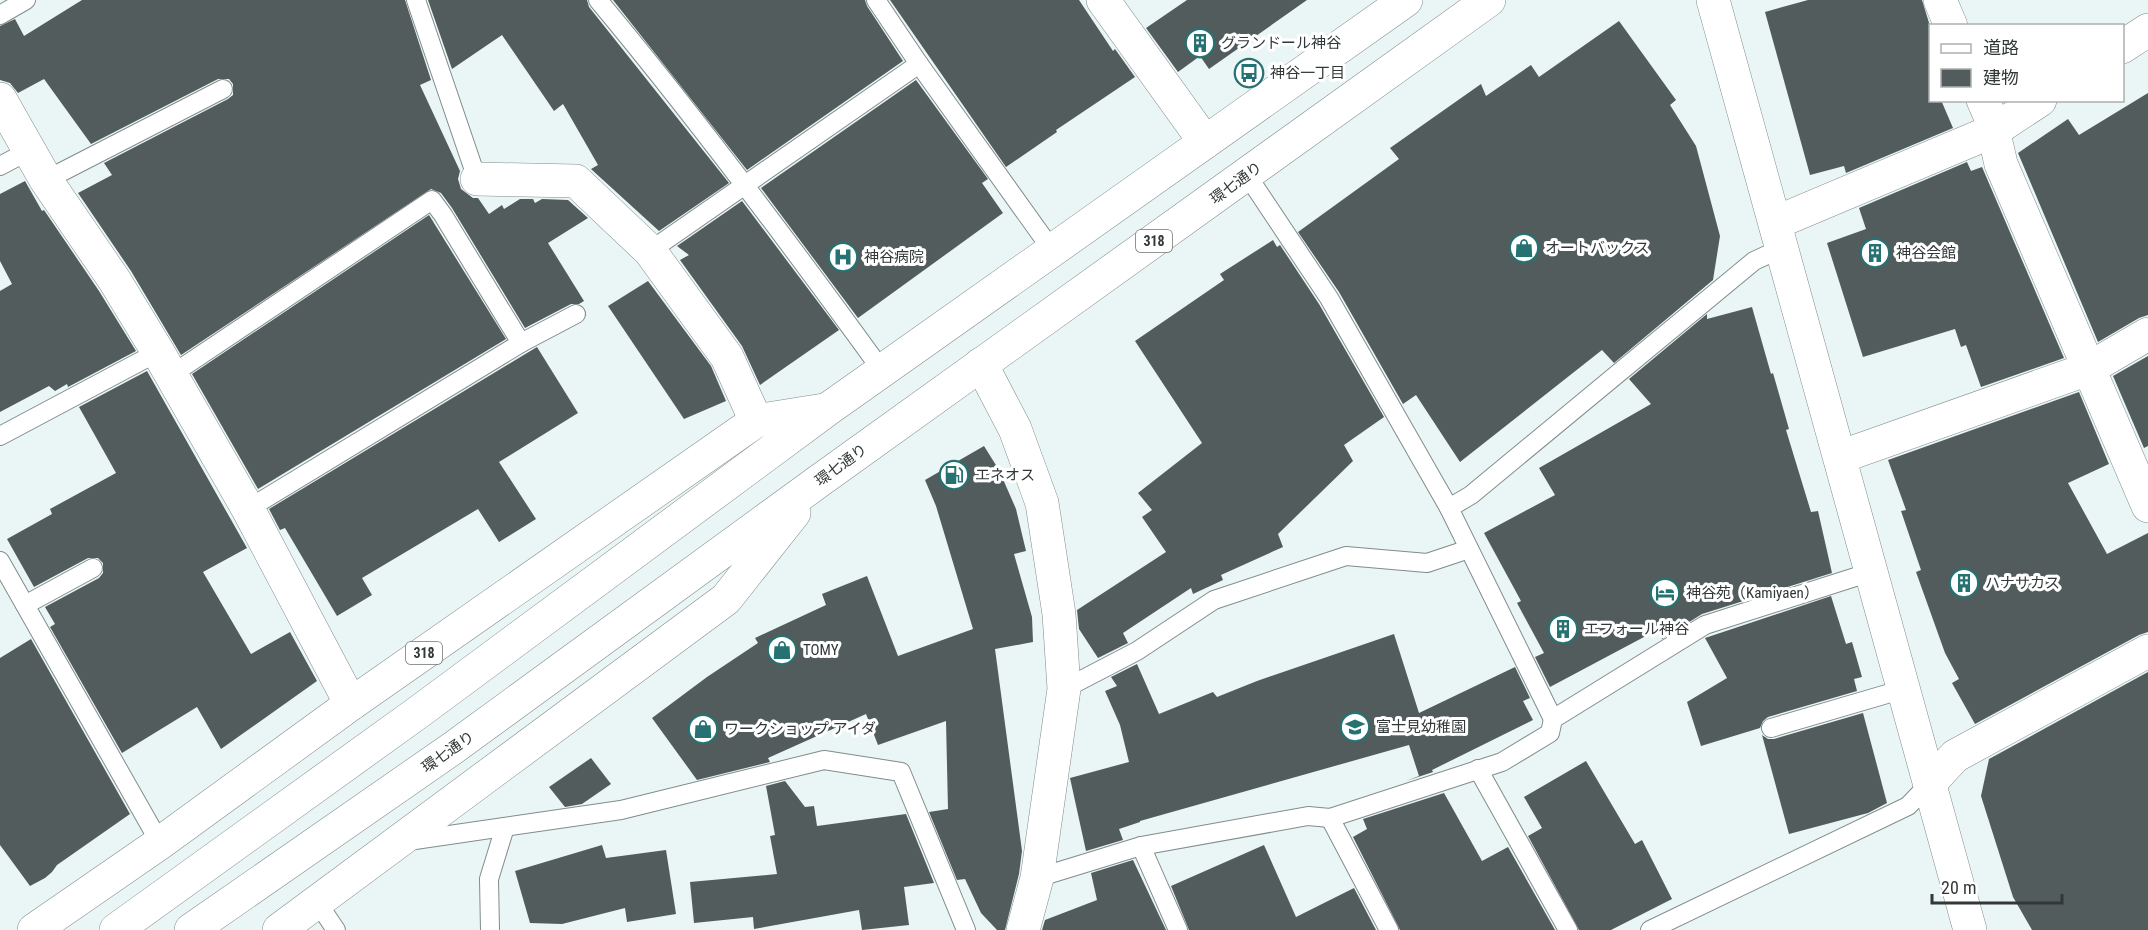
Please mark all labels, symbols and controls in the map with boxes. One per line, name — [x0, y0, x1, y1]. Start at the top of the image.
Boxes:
legend — [1929, 24, 2124, 102]
building icon: グランドール神谷 — [1184, 27, 1216, 59]
place label: グランドール神谷 — [1221, 34, 1341, 52]
text: 道路 — [1983, 37, 2019, 58]
bus stop icon: 神谷一丁目 — [1233, 57, 1265, 89]
place label: 神谷一丁目 — [1270, 64, 1345, 82]
text: 建物 — [1983, 67, 2019, 88]
street label: 環七通り — [1206, 158, 1266, 208]
road number: 318 — [1136, 230, 1172, 252]
shop icon: オートバックス — [1508, 232, 1540, 264]
building icon: 神谷会館 — [1859, 237, 1891, 269]
place label: オートバックス — [1545, 239, 1650, 257]
hospital icon: 神谷病院 — [827, 241, 859, 273]
place label: 神谷会館 — [1896, 244, 1956, 262]
place label: 神谷病院 — [864, 248, 924, 266]
street label: 環七通り — [811, 440, 871, 490]
fuel station icon: エネオス — [938, 459, 970, 491]
place label: エネオス — [975, 466, 1035, 484]
building icon: ハナサカス — [1948, 567, 1980, 599]
place label: ハナサカス — [1985, 574, 2060, 592]
hotel icon: 神谷苑（Kamiyaen） — [1649, 577, 1681, 609]
place label: 神谷苑（Kamiyaen） — [1686, 584, 1819, 602]
building icon: エフォール神谷 — [1547, 613, 1579, 645]
place label: エフォール神谷 — [1584, 620, 1689, 638]
shop icon: TOMY — [766, 634, 798, 666]
place label: TOMY — [803, 641, 839, 659]
road number: 318 — [406, 642, 442, 664]
school or university icon: 富士見幼稚園 — [1339, 711, 1371, 743]
shop icon: ワークショップ アイダ — [687, 713, 719, 745]
place label: 富士見幼稚園 — [1376, 718, 1466, 736]
place label: ワークショップ アイダ — [724, 720, 876, 738]
street label: 環七通り — [418, 727, 478, 777]
scale bar — [1932, 867, 2062, 905]
text: 20 m — [1941, 877, 1976, 898]

